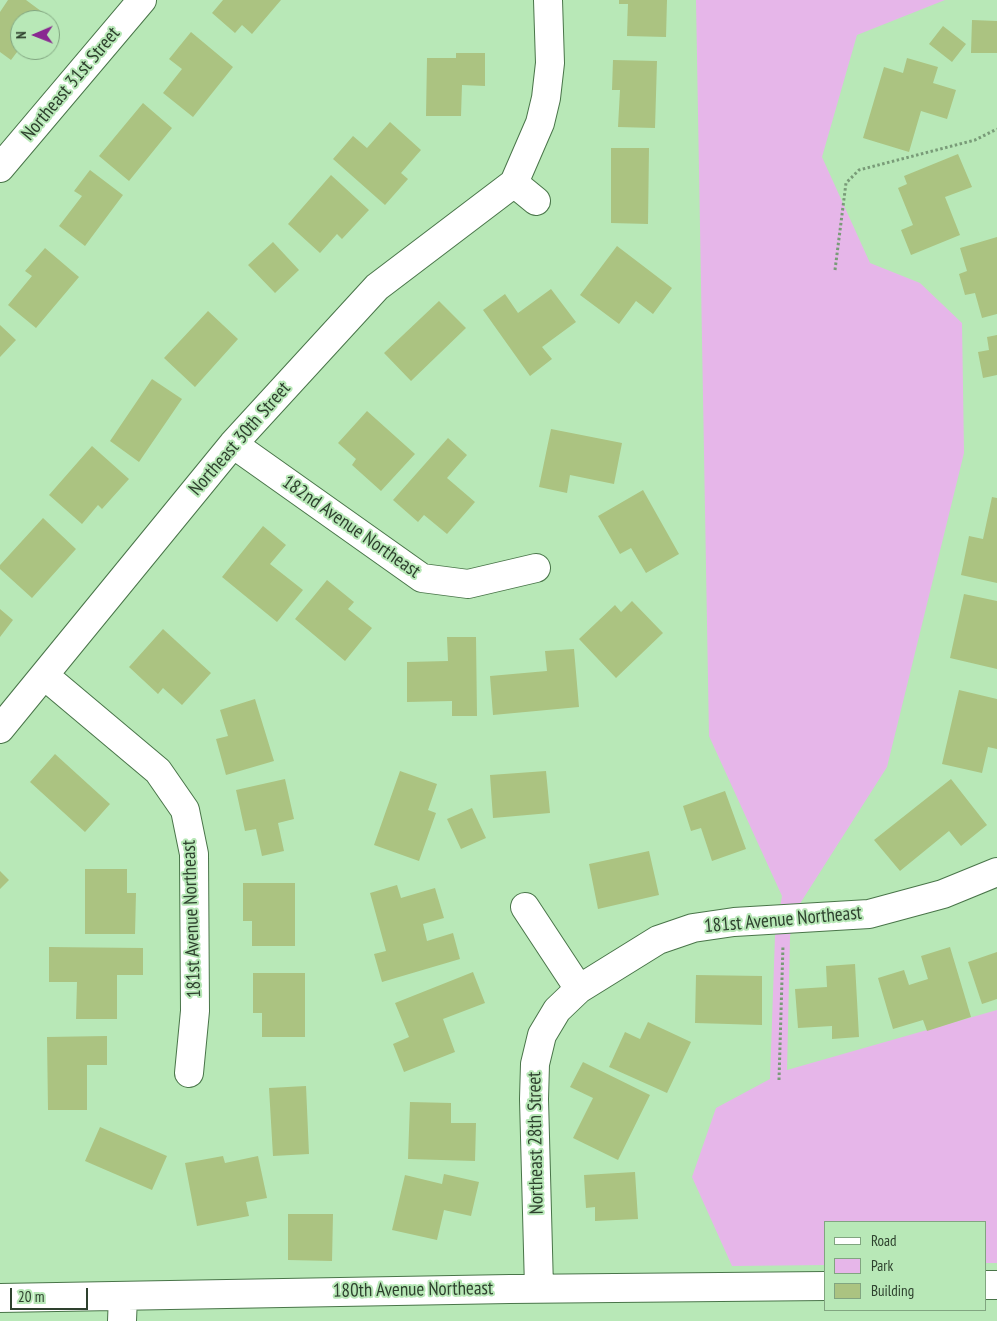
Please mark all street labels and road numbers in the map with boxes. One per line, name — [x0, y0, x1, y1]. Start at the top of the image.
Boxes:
street label: Northeast 31st Street — [17, 23, 125, 145]
street label: Northeast 30th Street — [185, 378, 295, 500]
street label: 182nd Avenue Northeast — [278, 471, 424, 583]
street label: 181st Avenue Northeast — [178, 840, 206, 998]
street label: 181st Avenue Northeast — [703, 902, 863, 938]
street label: Northeast 28th Street — [523, 1071, 549, 1215]
street label: 180th Avenue Northeast — [333, 1277, 493, 1303]

